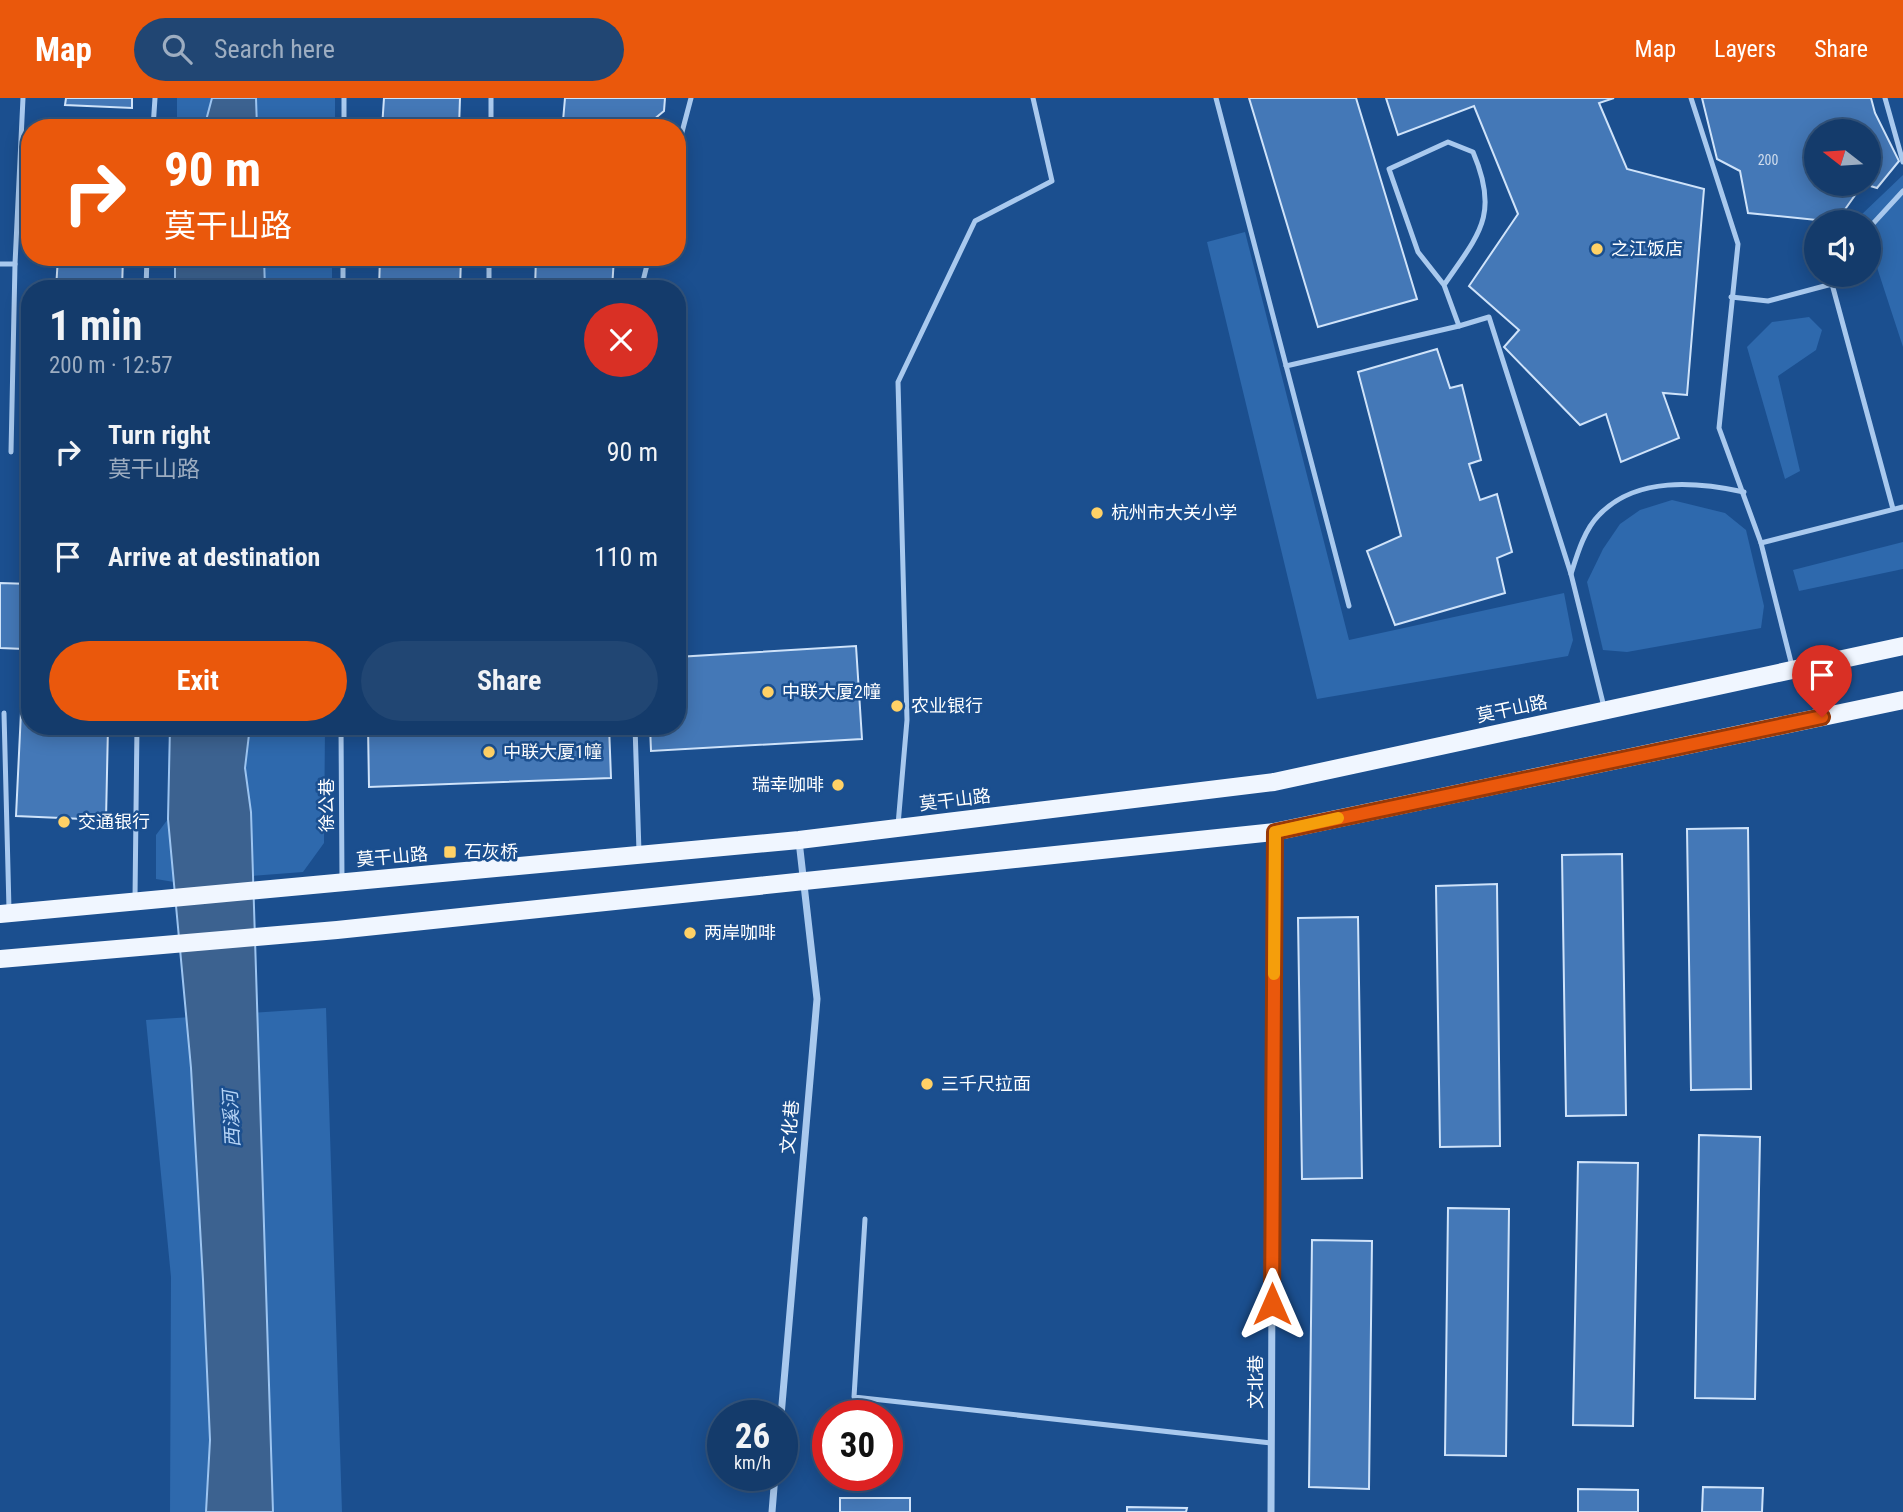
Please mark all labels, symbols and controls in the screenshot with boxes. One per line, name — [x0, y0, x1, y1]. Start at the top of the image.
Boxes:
search box — [134, 18, 624, 81]
text: Map — [35, 30, 92, 69]
icon: search — [158, 30, 196, 68]
text: Search here — [214, 34, 335, 64]
text: Map — [1635, 35, 1676, 63]
text: Layers — [1714, 35, 1776, 63]
text: Share — [1814, 35, 1868, 63]
north arrow — [1804, 119, 1881, 196]
map controls — [1804, 119, 1881, 287]
text: 90 m — [164, 141, 261, 198]
icon: right — [49, 147, 140, 238]
house number: 200 — [1758, 152, 1778, 168]
text: 莫干山路 — [164, 207, 292, 245]
button: sound — [1804, 210, 1881, 287]
place label: 之江饭店 — [1611, 238, 1683, 259]
marker: 之江饭店 — [1589, 241, 1605, 257]
text: 1 min — [49, 301, 142, 350]
button: close — [584, 303, 658, 377]
text: 200 m · 12:57 — [49, 352, 173, 379]
text: Turn right — [108, 420, 210, 450]
icon: right — [49, 433, 87, 471]
text: 90 m — [607, 437, 658, 467]
text: 莫干山路 — [108, 456, 200, 483]
place label: 杭州市大关小学 — [1111, 502, 1237, 523]
marker: 杭州市大关小学 — [1089, 505, 1105, 521]
icon: arrive — [49, 538, 87, 576]
text: Arrive at destination — [108, 542, 320, 572]
text: 110 m — [594, 542, 658, 572]
button: Exit — [49, 641, 347, 721]
button: Share — [361, 641, 658, 721]
pin — [1792, 645, 1852, 717]
icon: arrive — [1803, 656, 1841, 694]
place label: 中联大厦2幢 — [782, 681, 881, 702]
marker: 中联大厦2幢 — [760, 684, 776, 700]
street label: 莫干山路 — [1474, 691, 1549, 726]
place label: 农业银行 — [911, 695, 983, 716]
marker: 农业银行 — [889, 698, 905, 714]
place label: 中联大厦1幢 — [503, 741, 602, 762]
marker: 中联大厦1幢 — [481, 744, 497, 760]
place label: 瑞幸咖啡 — [752, 774, 824, 795]
marker: 瑞幸咖啡 — [830, 777, 846, 793]
street label: 徐公巷 — [316, 778, 337, 832]
street label: 莫干山路 — [918, 785, 992, 814]
place label: 交通银行 — [78, 811, 150, 832]
marker: 交通银行 — [56, 814, 72, 830]
place label: 石灰桥 — [464, 841, 518, 862]
street label: 莫干山路 — [355, 843, 429, 870]
marker: 石灰桥 — [442, 844, 458, 860]
place label: 两岸咖啡 — [704, 922, 776, 943]
marker: 两岸咖啡 — [682, 925, 698, 941]
place label: 三千尺拉面 — [941, 1073, 1031, 1094]
marker: 三千尺拉面 — [919, 1076, 935, 1092]
water label: 西溪河 — [218, 1086, 244, 1148]
street label: 文化巷 — [777, 1099, 802, 1155]
position arrow — [1235, 1267, 1309, 1341]
street label: 文北巷 — [1245, 1355, 1266, 1409]
speed limit sign: 30 — [812, 1400, 903, 1491]
text: 26 — [735, 1416, 770, 1457]
text: km/h — [734, 1452, 771, 1473]

